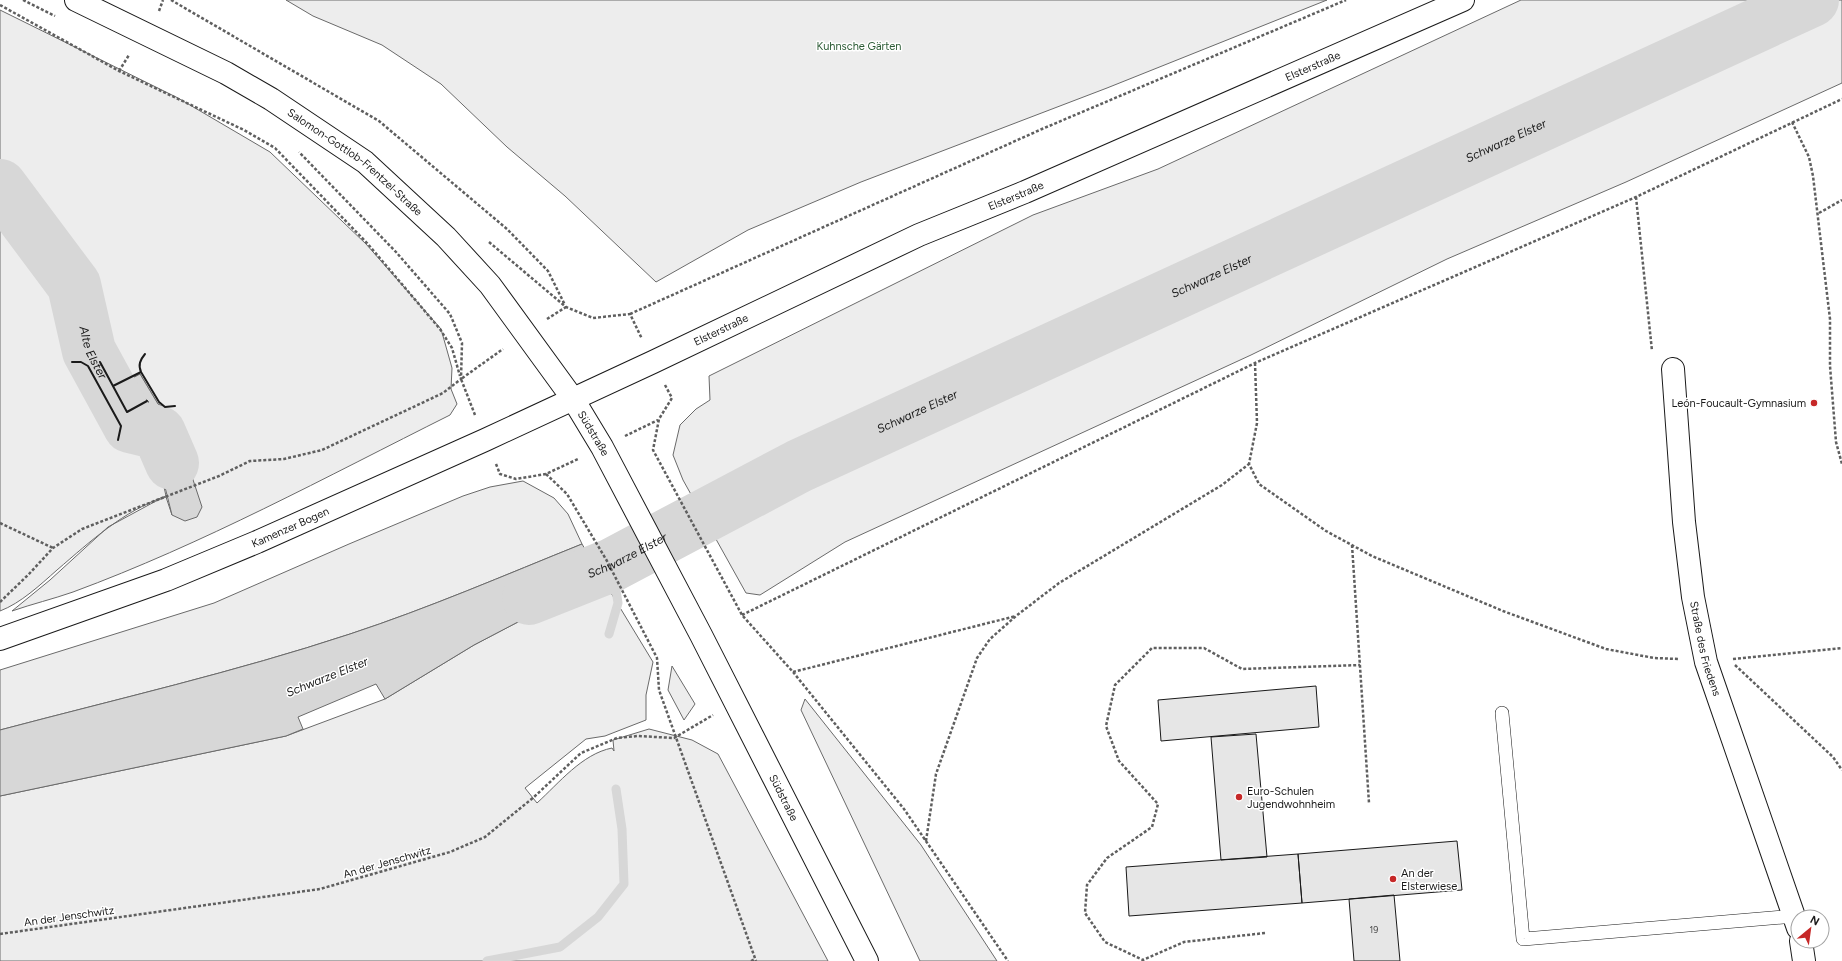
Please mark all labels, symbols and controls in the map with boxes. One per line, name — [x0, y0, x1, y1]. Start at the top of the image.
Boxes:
park label: Kuhnsche Gärten — [817, 40, 902, 53]
street label: Elsterstraße — [1283, 49, 1342, 84]
street label: Salomon-Gottlob-Frentzel-Straße — [285, 106, 425, 219]
water label: Schwarze Elster — [1463, 116, 1549, 165]
street label: Elsterstraße — [986, 179, 1046, 213]
water label: Schwarze Elster — [1169, 251, 1255, 301]
street label: Elsterstraße — [692, 312, 750, 349]
water label: Alte Elster — [76, 324, 110, 382]
water label: Schwarze Elster — [875, 387, 961, 436]
place label: León-Foucault-Gymnasium — [1671, 397, 1806, 410]
marker: León-Foucault-Gymnasium — [1809, 398, 1819, 408]
street label: Südstraße — [575, 409, 612, 458]
street label: Kamenzer Bogen — [250, 505, 331, 551]
water label: Schwarze Elster — [585, 530, 670, 581]
street label: Straße des Friedens — [1687, 600, 1723, 698]
water label: Schwarze Elster — [284, 654, 371, 700]
street label: Südstraße — [766, 772, 801, 823]
place label: Euro-Schulen Jugendwohnheim — [1247, 785, 1335, 811]
marker: Euro-Schulen Jugendwohnheim — [1234, 792, 1244, 802]
street label: An der Jenschwitz — [342, 844, 433, 881]
place label: An der Elsterwiese — [1401, 867, 1457, 893]
marker: An der Elsterwiese — [1388, 874, 1398, 884]
street label: An der Jenschwitz — [23, 904, 115, 929]
north arrow — [1790, 909, 1830, 949]
text: N — [1808, 913, 1821, 928]
house number: 19 — [1370, 924, 1378, 935]

